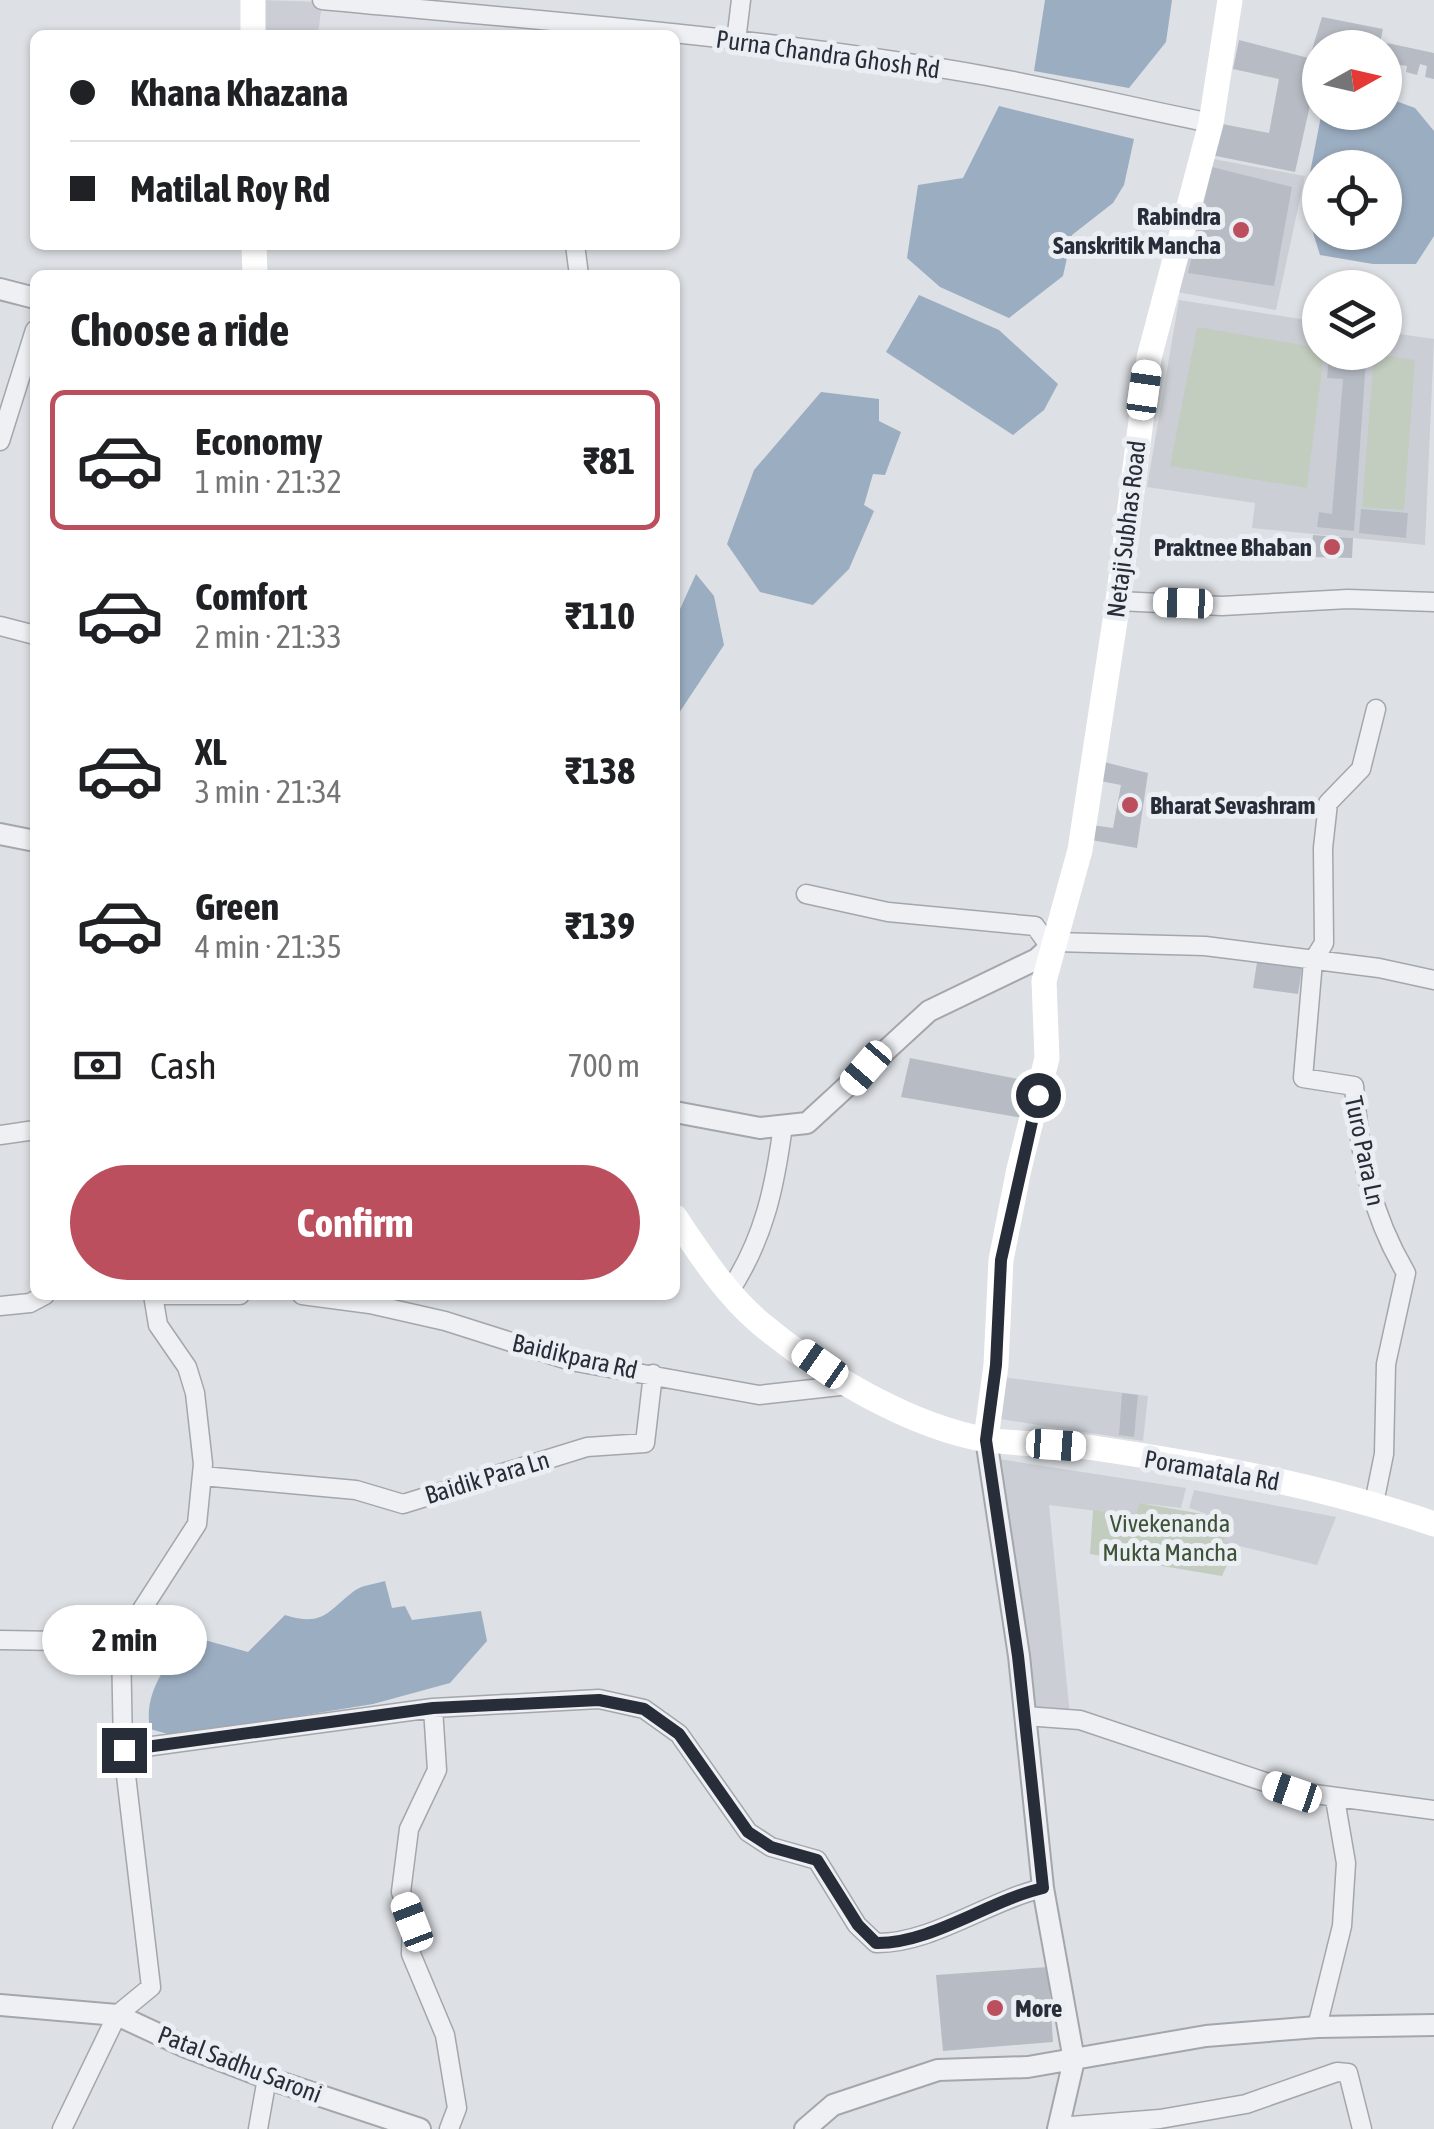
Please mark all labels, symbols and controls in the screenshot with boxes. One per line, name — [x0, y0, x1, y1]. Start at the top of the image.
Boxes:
street label: Purna Chandra Ghosh Rd — [714, 24, 942, 84]
north arrow — [1302, 30, 1402, 130]
map controls — [1302, 30, 1402, 370]
text: Khana Khazana — [130, 71, 348, 114]
button: locate — [1302, 150, 1402, 250]
text: Matilal Roy Rd — [130, 167, 330, 210]
place label: Rabindra Sanskritik Mancha — [1053, 202, 1221, 259]
marker: Rabindra Sanskritik Mancha — [1230, 219, 1252, 241]
button: layers — [1302, 270, 1402, 370]
text: Choose a ride — [70, 304, 289, 356]
car — [1125, 358, 1163, 422]
icon: car — [75, 415, 165, 505]
text: Economy — [195, 420, 322, 463]
text: ₹81 — [583, 439, 635, 482]
street label: Netaji Subhas Road — [1101, 439, 1151, 619]
text: 1 min · 21:32 — [195, 463, 342, 500]
place label: Praktnee Bhaban — [1154, 533, 1312, 561]
marker: Praktnee Bhaban — [1321, 536, 1343, 558]
icon: car — [75, 570, 165, 660]
text: Comfort — [195, 575, 307, 618]
car — [1152, 587, 1214, 619]
text: ₹110 — [565, 594, 635, 637]
text: 2 min · 21:33 — [195, 618, 342, 655]
icon: car — [75, 725, 165, 815]
text: XL — [195, 730, 227, 773]
text: ₹138 — [565, 749, 635, 792]
text: 3 min · 21:34 — [195, 773, 342, 810]
place label: Bharat Sevashram — [1150, 791, 1315, 819]
marker: Bharat Sevashram — [1119, 794, 1141, 816]
icon: car — [75, 880, 165, 970]
text: Green — [195, 885, 279, 928]
text: ₹139 — [565, 904, 635, 947]
text: 4 min · 21:35 — [195, 928, 342, 965]
car — [835, 1036, 897, 1100]
icon: cash — [70, 1038, 125, 1093]
text: Cash — [150, 1044, 217, 1087]
text: 700 m — [567, 1047, 640, 1084]
route start — [1016, 1073, 1061, 1118]
street label: Turo Para Ln — [1340, 1094, 1390, 1208]
button: Confirm — [70, 1165, 640, 1280]
street label: Baidikpara Rd — [510, 1328, 640, 1384]
car — [787, 1335, 853, 1393]
car — [1025, 1428, 1087, 1462]
street label: Poramatala Rd — [1142, 1444, 1282, 1496]
street label: Baidik Para Ln — [422, 1445, 552, 1509]
park label: Vivekenanda Mukta Mancha — [1102, 1509, 1238, 1566]
callout: 2 min — [42, 1605, 206, 1675]
text: 2 min — [92, 1621, 157, 1658]
route end — [102, 1728, 147, 1773]
car — [1259, 1768, 1325, 1816]
car — [387, 1889, 437, 1955]
place label: More — [1015, 1994, 1062, 2022]
marker: More — [984, 1997, 1006, 2019]
street label: Patal Sadhu Saroni — [154, 2020, 326, 2108]

